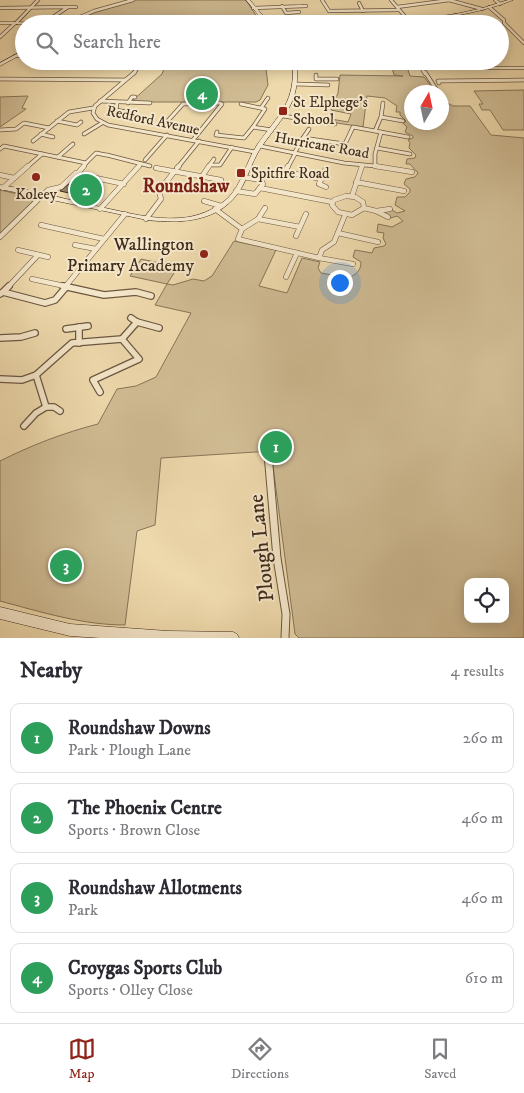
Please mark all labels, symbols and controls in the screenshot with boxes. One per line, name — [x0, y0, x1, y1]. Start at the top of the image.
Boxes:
search box — [15, 15, 509, 70]
icon: search — [33, 29, 61, 57]
text: Search here — [73, 31, 161, 54]
pin: 4 — [186, 75, 218, 113]
north arrow — [404, 85, 449, 130]
place label: St Elphege's School — [293, 93, 368, 129]
street label: Redford Avenue — [104, 101, 201, 140]
marker: St Elphege's School — [277, 105, 289, 117]
street label: Hurricane Road — [273, 128, 371, 163]
place label: Spitfire Road — [251, 164, 330, 183]
marker: Spitfire Road — [235, 167, 247, 179]
marker: Koleey — [30, 171, 42, 183]
pin: 2 — [70, 171, 102, 209]
district label: Roundshaw — [143, 175, 230, 198]
place label: Koleey — [15, 185, 58, 204]
place label: Wallington Primary Academy — [67, 234, 195, 277]
marker: Wallington Primary Academy — [198, 248, 210, 260]
your location — [327, 270, 353, 296]
pin: 1 — [260, 428, 292, 466]
street label: Plough Lane — [243, 492, 281, 603]
pin: 3 — [50, 547, 82, 585]
map controls — [464, 578, 509, 623]
button: locate — [464, 578, 509, 623]
text: Nearby — [20, 658, 82, 684]
text: 4 results — [451, 661, 504, 681]
text: Roundshaw Downs — [68, 717, 211, 740]
text: 1 — [34, 728, 40, 748]
text: 260 m — [463, 728, 503, 748]
text: Park · Plough Lane — [68, 740, 191, 760]
text: The Phoenix Centre — [68, 797, 222, 820]
text: 2 — [33, 808, 41, 828]
text: 460 m — [461, 808, 503, 828]
text: Sports · Brown Close — [68, 820, 200, 840]
text: Roundshaw Allotments — [68, 877, 242, 900]
text: 3 — [34, 888, 40, 908]
text: 460 m — [461, 888, 503, 908]
text: Park — [68, 900, 98, 920]
text: Croygas Sports Club — [68, 957, 222, 980]
text: 4 — [32, 968, 42, 988]
text: 610 m — [465, 968, 503, 988]
text: Sports · Olley Close — [68, 980, 193, 1000]
tab: Map — [68, 1035, 96, 1083]
tab: Directions — [231, 1035, 289, 1083]
tab: Saved — [424, 1035, 456, 1083]

